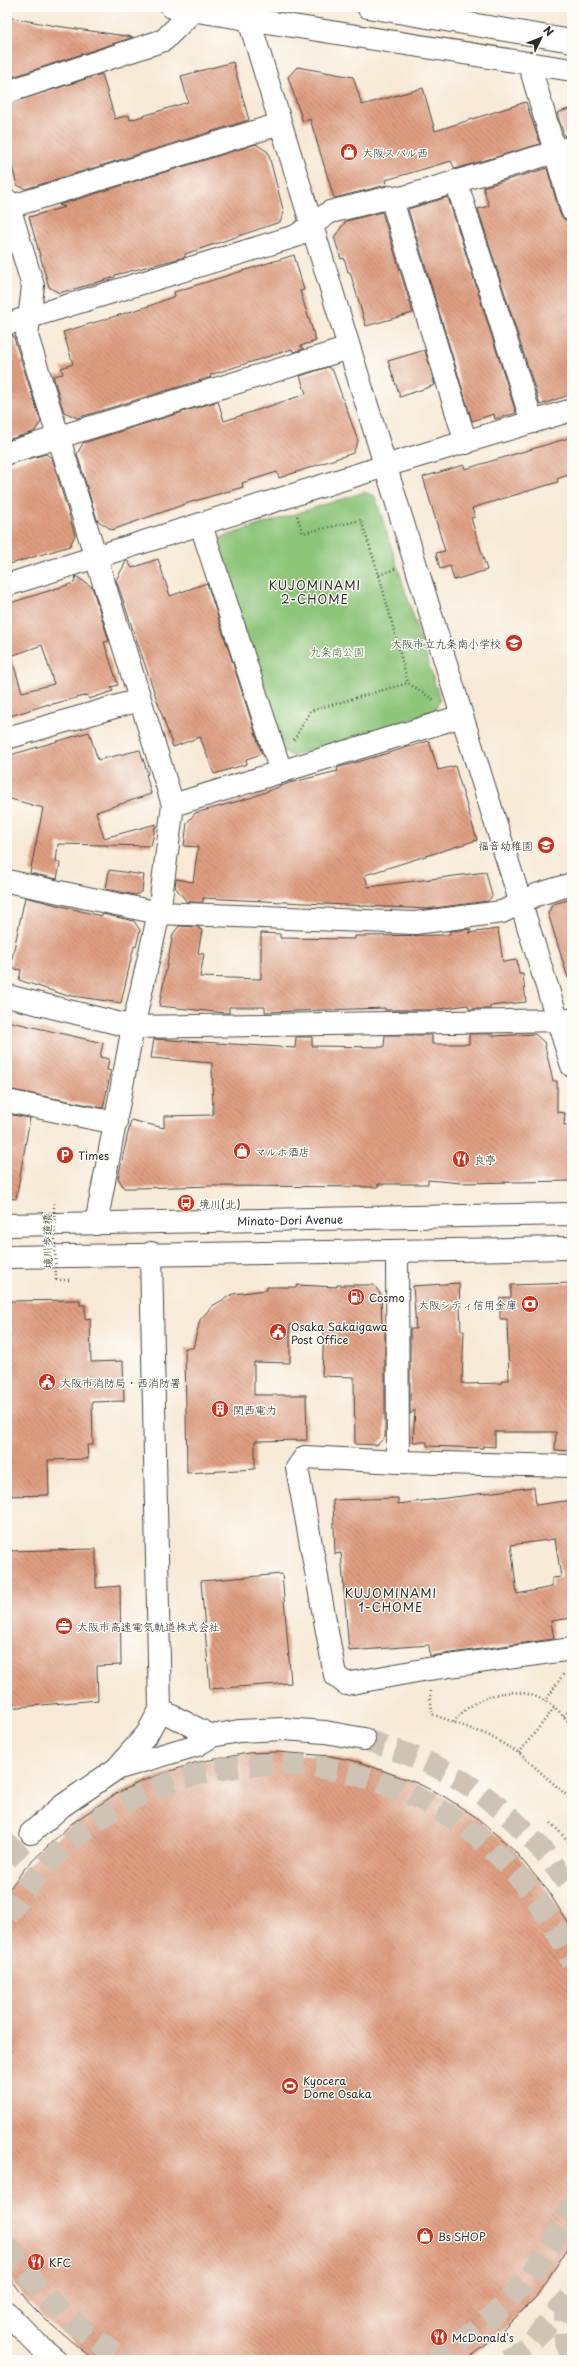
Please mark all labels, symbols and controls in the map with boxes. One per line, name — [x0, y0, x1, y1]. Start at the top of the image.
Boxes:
north arrow — [521, 18, 561, 58]
text: N — [539, 22, 558, 40]
shop icon: 大阪スバル西 — [339, 142, 359, 162]
place label: 大阪スバル西 — [362, 144, 428, 161]
district label: KUJOMINAMI 2-CHOME — [269, 576, 361, 608]
school or university icon: 大阪市立九条南小学校 — [504, 633, 524, 653]
place label: 大阪市立九条南小学校 — [391, 635, 501, 652]
park label: 九条南公園 — [310, 643, 365, 660]
school or university icon: 福音幼稚園 — [536, 835, 556, 855]
place label: 福音幼稚園 — [478, 837, 533, 854]
shop icon: マルホ酒店 — [232, 1141, 252, 1161]
place label: マルホ酒店 — [255, 1143, 310, 1160]
parking icon: Times — [55, 1145, 75, 1165]
place label: Times — [78, 1147, 109, 1164]
restaurant icon: 良亭 — [451, 1149, 471, 1169]
place label: 良亭 — [474, 1151, 496, 1168]
bus stop icon: 境川(北) — [176, 1193, 196, 1213]
place label: 境川(北) — [199, 1195, 241, 1212]
street label: Minato-Dori Avenue — [237, 1210, 343, 1229]
street label: 境川歩道橋 — [38, 1213, 56, 1269]
fuel station icon: Cosmo — [346, 1287, 366, 1307]
place label: Cosmo — [369, 1289, 405, 1306]
bank icon: 大阪シティ信用金庫 — [520, 1294, 540, 1314]
place label: 大阪シティ信用金庫 — [418, 1296, 517, 1313]
place label: Osaka Sakaigawa Post Office — [291, 1318, 388, 1348]
public building icon: Osaka Sakaigawa Post Office — [268, 1322, 288, 1342]
public building icon: 大阪市消防局・西消防署 — [37, 1372, 57, 1392]
place label: 大阪市消防局・西消防署 — [60, 1374, 181, 1391]
building icon: 関西電力 — [210, 1399, 230, 1419]
place label: 関西電力 — [233, 1401, 277, 1418]
district label: KUJOMINAMI 1-CHOME — [345, 1584, 437, 1616]
office icon: 大阪市高速電気軌道株式会社 — [54, 1616, 74, 1636]
place label: 大阪市高速電気軌道株式会社 — [77, 1618, 220, 1635]
place label: Kyocera Dome Osaka — [303, 2072, 372, 2102]
sports icon: Kyocera Dome Osaka — [280, 2076, 300, 2096]
shop icon: Bs SHOP — [415, 2226, 435, 2246]
place label: Bs SHOP — [438, 2228, 486, 2245]
restaurant icon: KFC — [26, 2252, 46, 2272]
place label: KFC — [49, 2254, 71, 2271]
restaurant icon: McDonald's — [429, 2327, 449, 2347]
place label: McDonald's — [452, 2329, 514, 2346]

